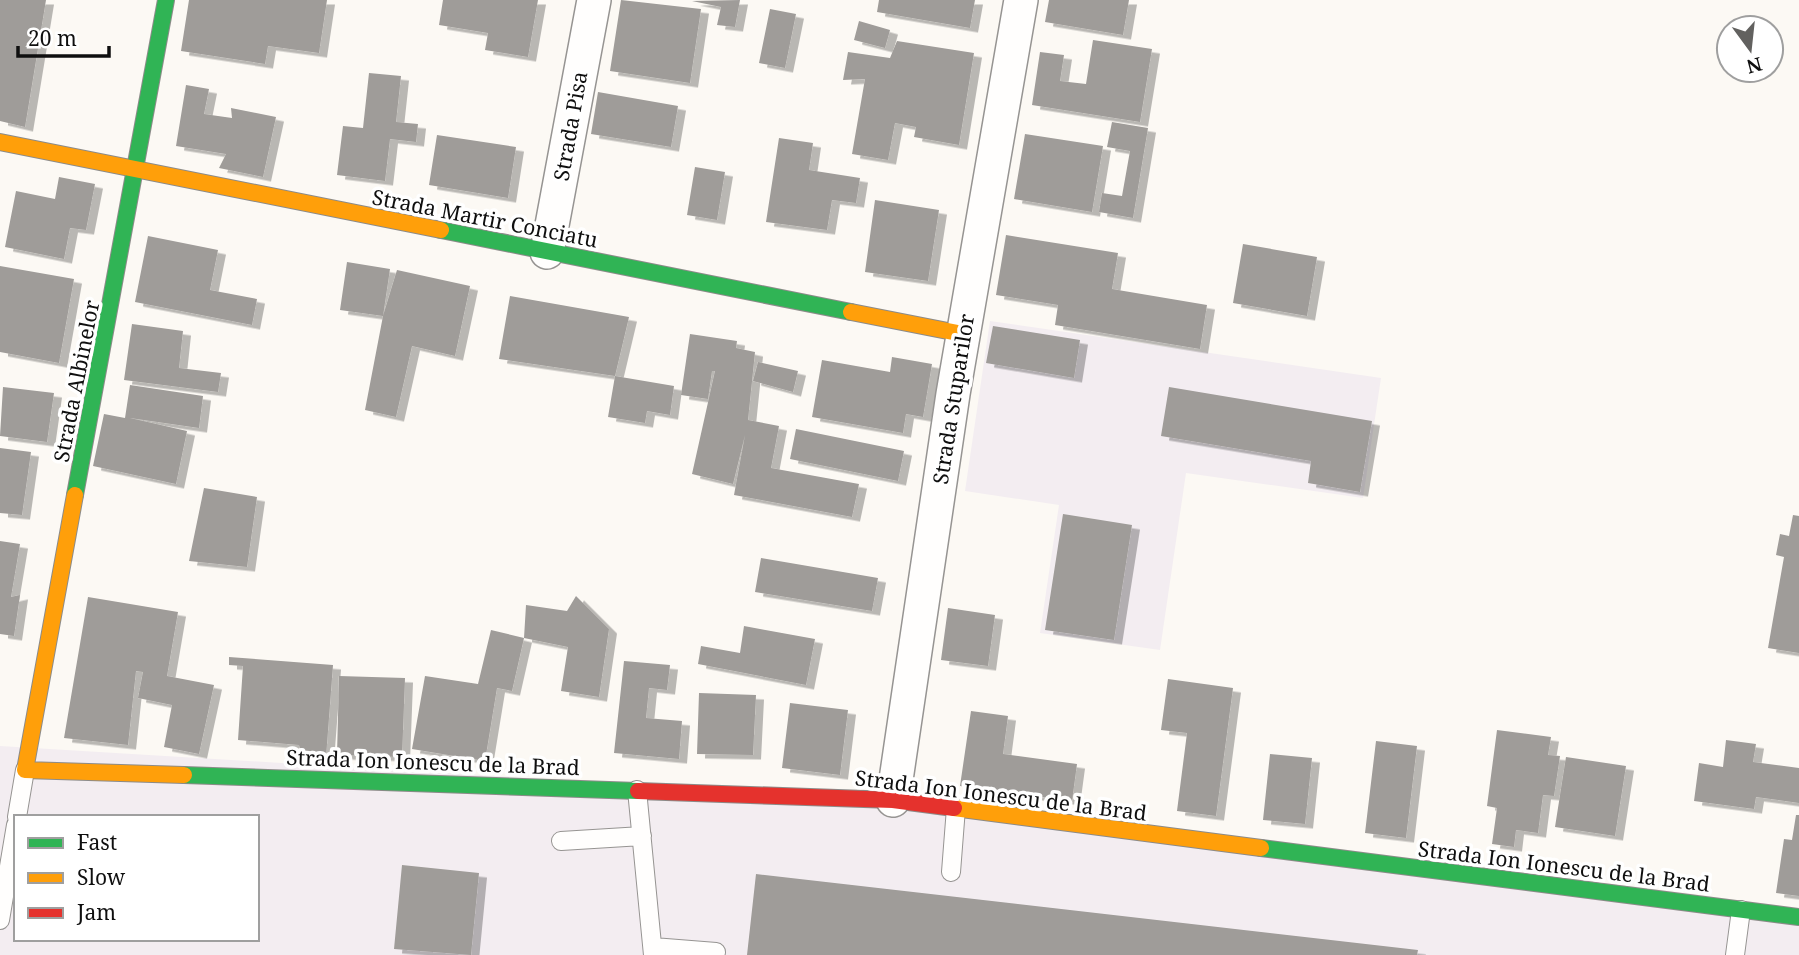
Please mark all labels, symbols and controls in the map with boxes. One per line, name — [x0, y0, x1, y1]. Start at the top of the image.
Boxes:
scale bar — [18, 14, 108, 58]
north arrow — [1715, 14, 1785, 84]
text: 20 m — [28, 24, 77, 52]
text: N — [1744, 51, 1765, 80]
street label: Strada Pisa — [547, 69, 593, 183]
street label: Strada Martir Conciatu — [370, 182, 600, 254]
street label: Strada Albinelor — [47, 297, 105, 464]
street label: Strada Stuparilor — [926, 312, 980, 486]
street label: Strada Ion Ionescu de la Brad — [286, 743, 580, 781]
street label: Strada Ion Ionescu de la Brad — [854, 763, 1149, 827]
legend — [14, 815, 259, 941]
text: Fast — [77, 828, 117, 856]
street label: Strada Ion Ionescu de la Brad — [1417, 834, 1712, 898]
text: Slow — [77, 863, 126, 891]
text: Jam — [76, 898, 116, 926]

